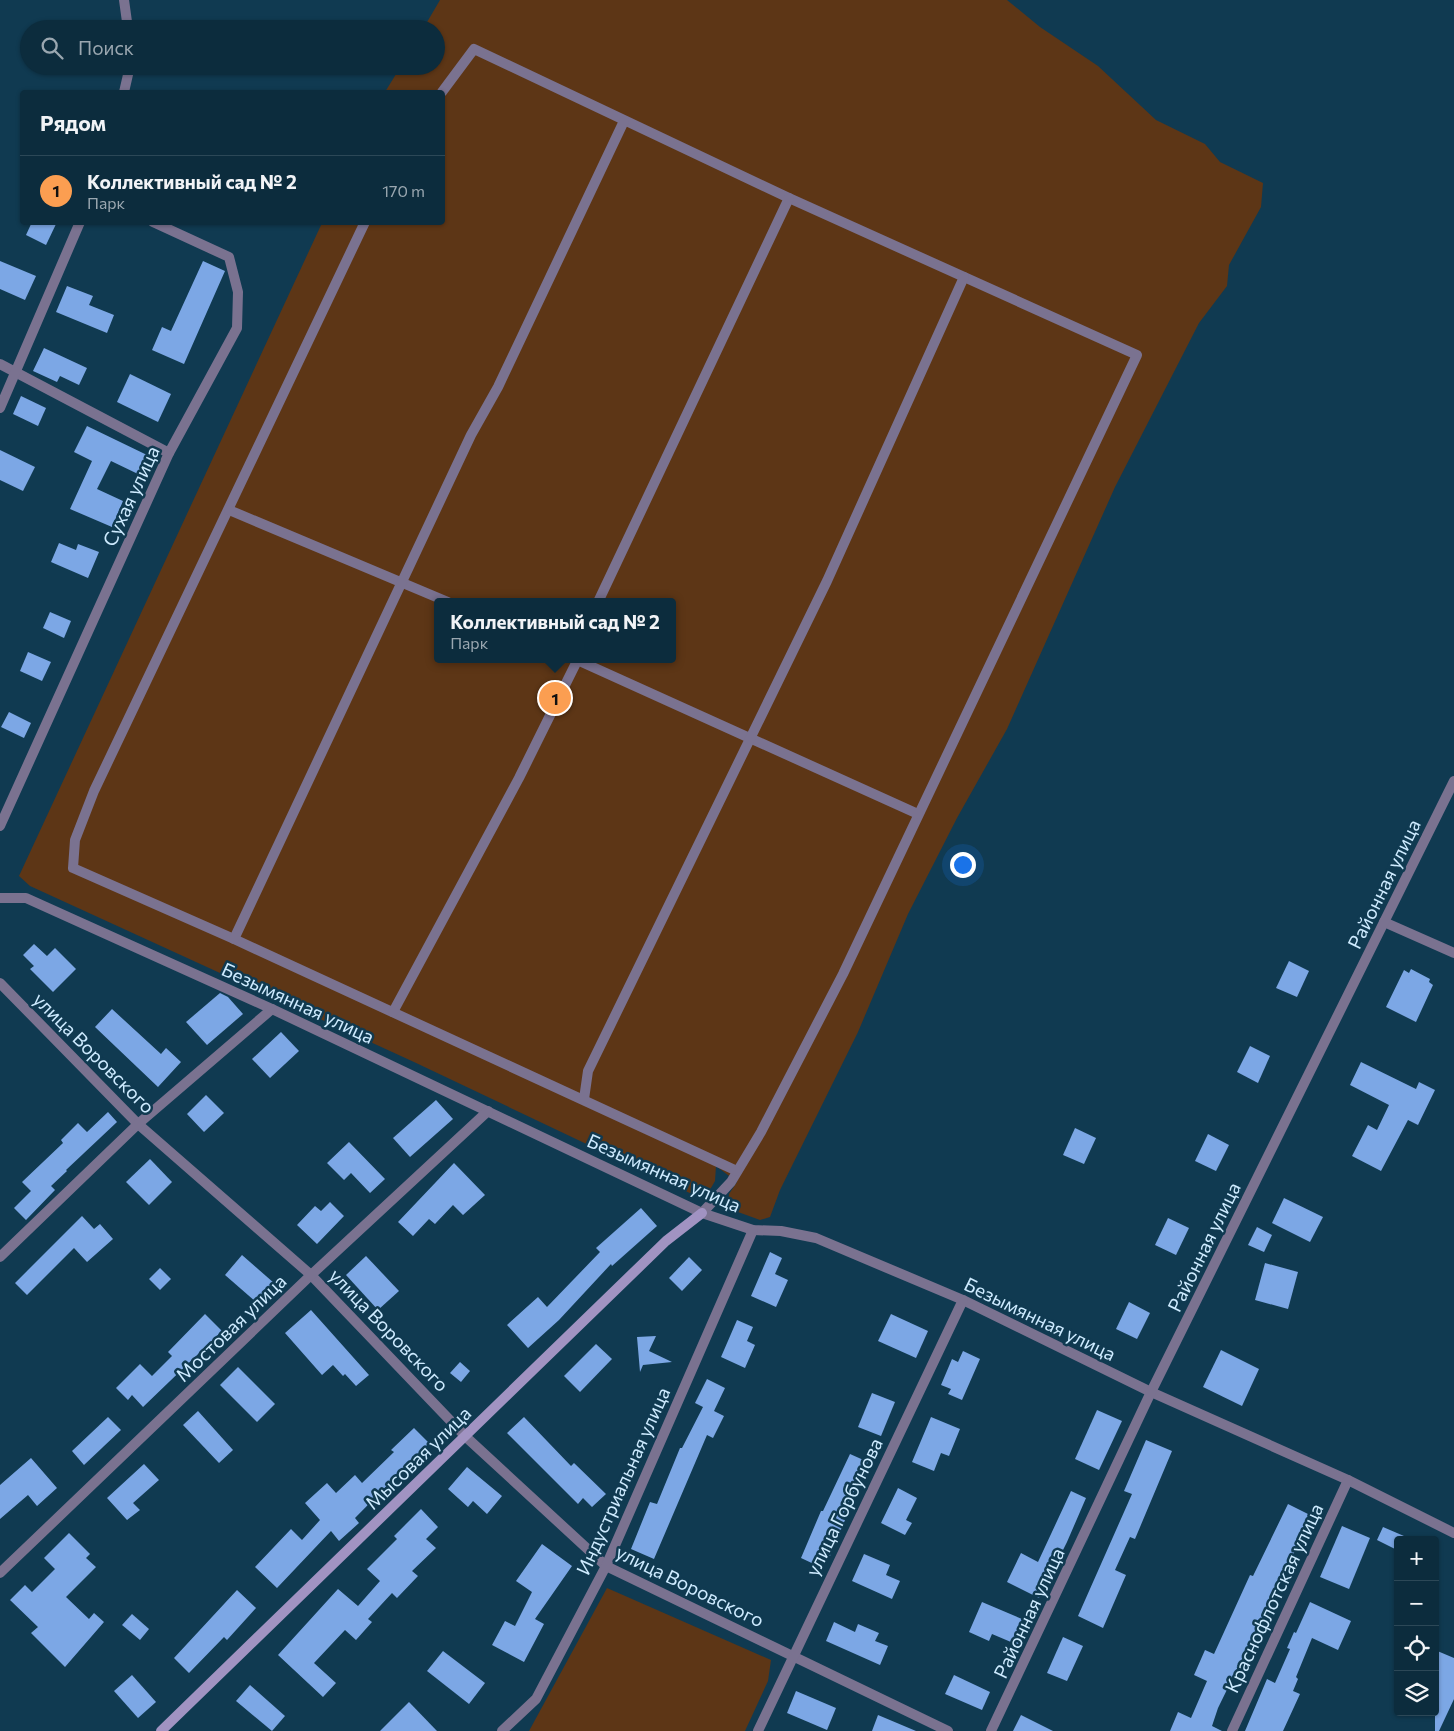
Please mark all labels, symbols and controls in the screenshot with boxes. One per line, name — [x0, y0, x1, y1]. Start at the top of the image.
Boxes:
search box — [20, 20, 445, 75]
icon: search — [38, 34, 66, 62]
text: Поиск — [78, 36, 134, 59]
text: Рядом — [40, 110, 106, 135]
text: Коллективный сад № 2 — [87, 170, 297, 193]
text: 1 — [52, 181, 60, 200]
text: 170 m — [382, 181, 425, 200]
text: Парк — [87, 193, 125, 212]
street label: Сухая улица — [97, 442, 164, 550]
popup — [434, 598, 676, 663]
text: Коллективный сад № 2 — [450, 610, 660, 633]
text: Парк — [450, 633, 488, 652]
pin: 1 — [539, 679, 571, 717]
street label: Районная улица — [1342, 815, 1425, 952]
your location — [950, 852, 976, 878]
street label: Безымянная улица — [218, 957, 378, 1048]
street label: улица Воровского — [29, 987, 160, 1118]
street label: Безымянная улица — [584, 1128, 744, 1217]
street label: Районная улица — [1162, 1178, 1245, 1315]
street label: улица Воровского — [325, 1263, 454, 1396]
street label: Мостовая улица — [171, 1269, 291, 1386]
street label: Безымянная улица — [961, 1272, 1120, 1365]
street label: Индустриальная улица — [571, 1383, 674, 1578]
street label: Мысовая улица — [360, 1401, 475, 1514]
street label: улица Горбунова — [800, 1434, 887, 1579]
street label: Краснофлотская улица — [1220, 1499, 1328, 1696]
map controls — [1394, 1536, 1439, 1716]
button: + — [1394, 1536, 1439, 1581]
street label: улица Воровского — [612, 1540, 768, 1631]
street label: Районная улица — [988, 1544, 1069, 1682]
button: − — [1394, 1581, 1439, 1626]
button: locate — [1394, 1626, 1439, 1671]
button: layers — [1394, 1671, 1439, 1716]

